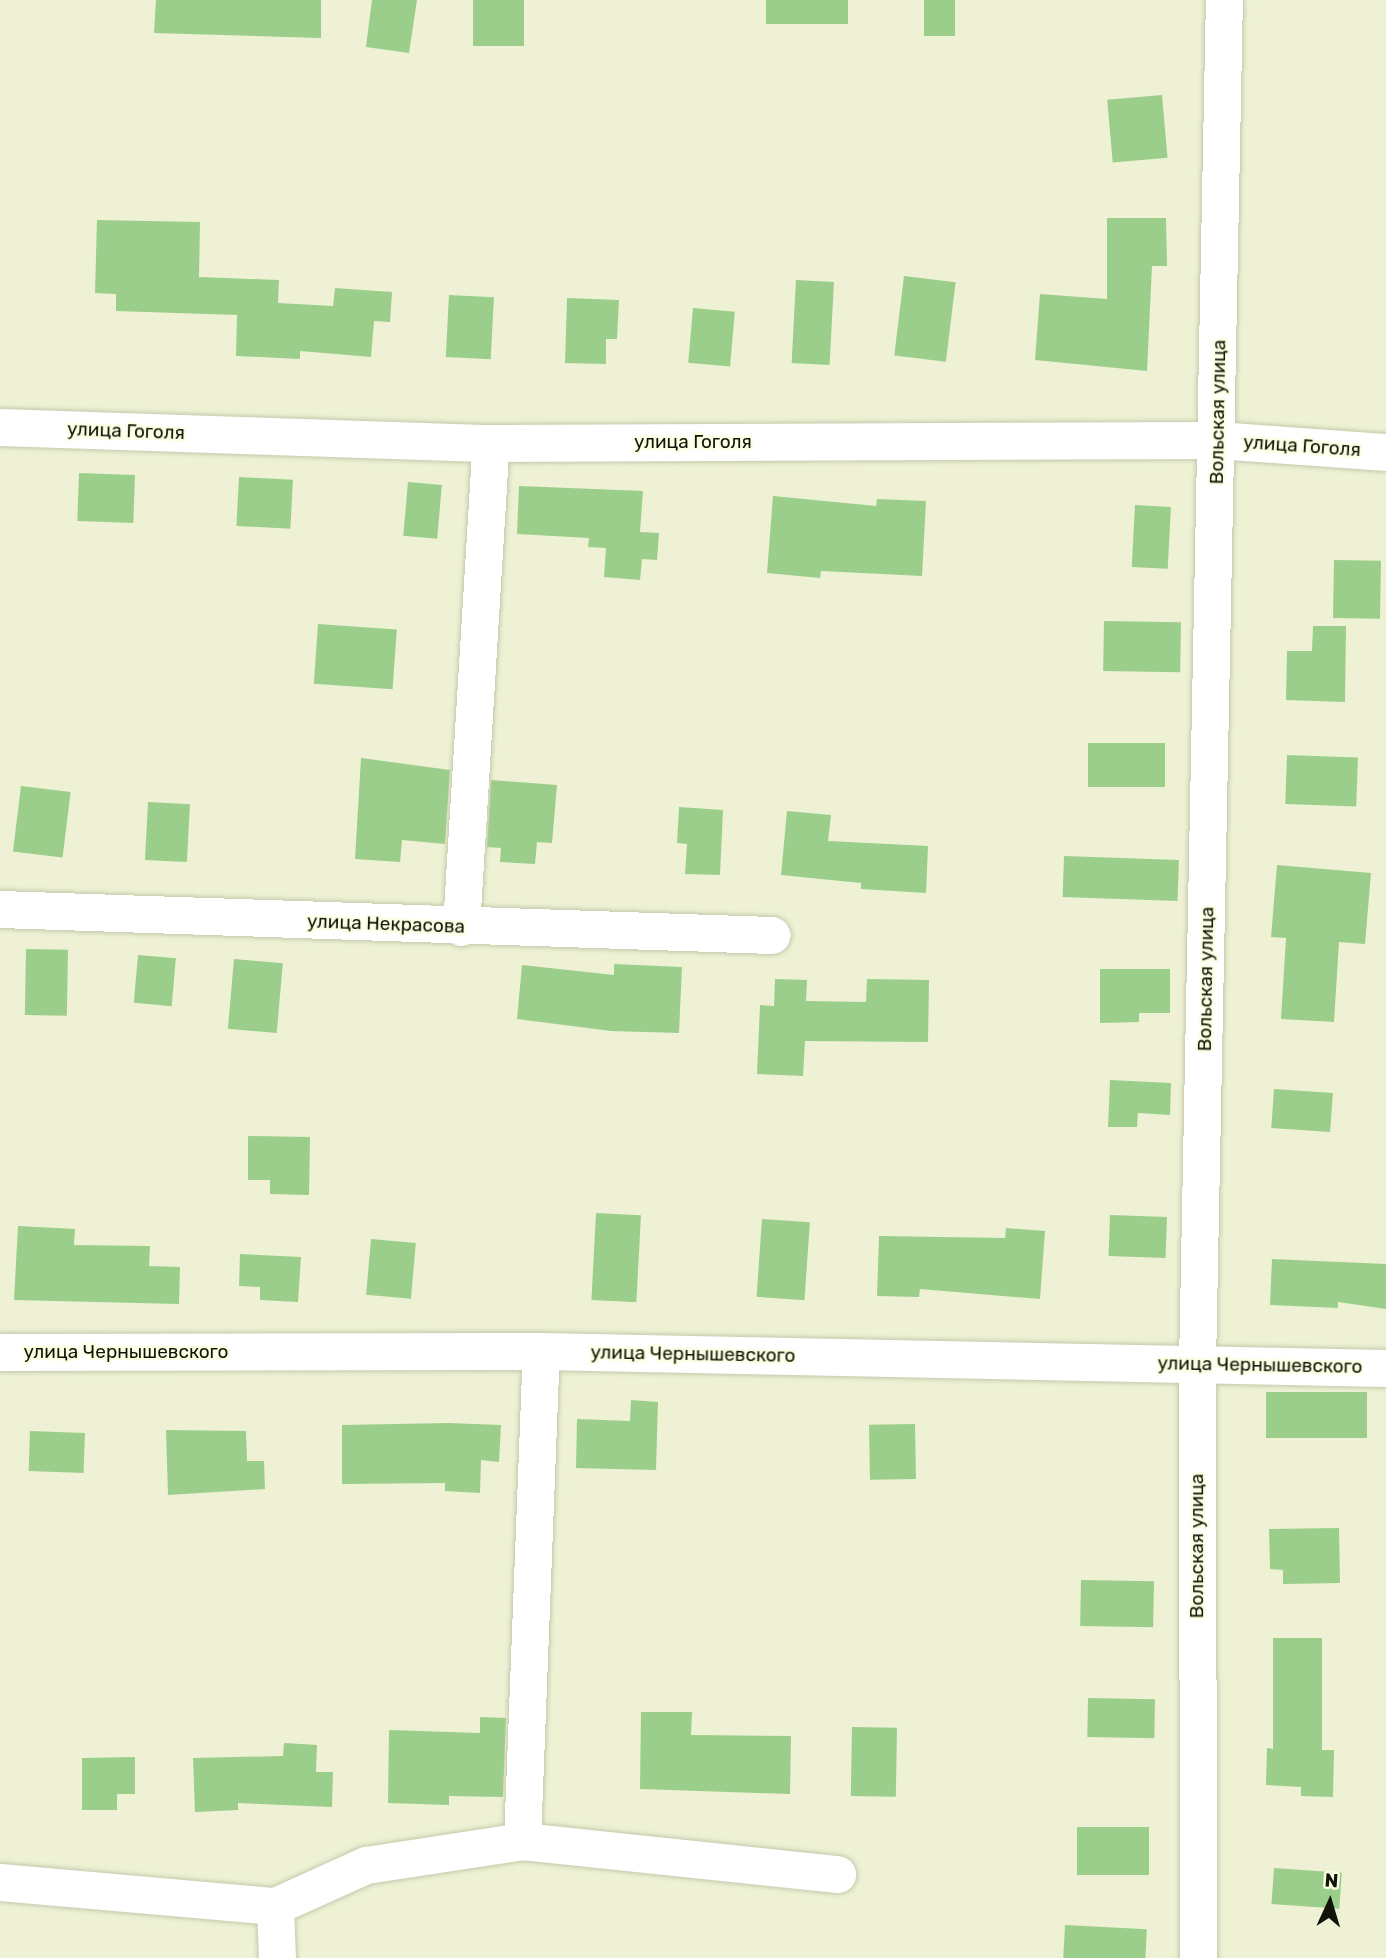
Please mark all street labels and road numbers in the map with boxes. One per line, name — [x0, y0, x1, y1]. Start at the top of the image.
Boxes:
street label: Вольская улица — [1205, 339, 1231, 485]
street label: улица Гоголя — [67, 418, 185, 444]
street label: улица Гоголя — [634, 431, 752, 453]
street label: улица Гоголя — [1242, 431, 1362, 461]
street label: Вольская улица — [1193, 906, 1219, 1052]
street label: улица Некрасова — [307, 910, 465, 938]
street label: улица Чернышевского — [24, 1341, 228, 1363]
street label: улица Чернышевского — [590, 1341, 796, 1367]
street label: улица Чернышевского — [1157, 1352, 1363, 1378]
street label: Вольская улица — [1186, 1474, 1208, 1618]

